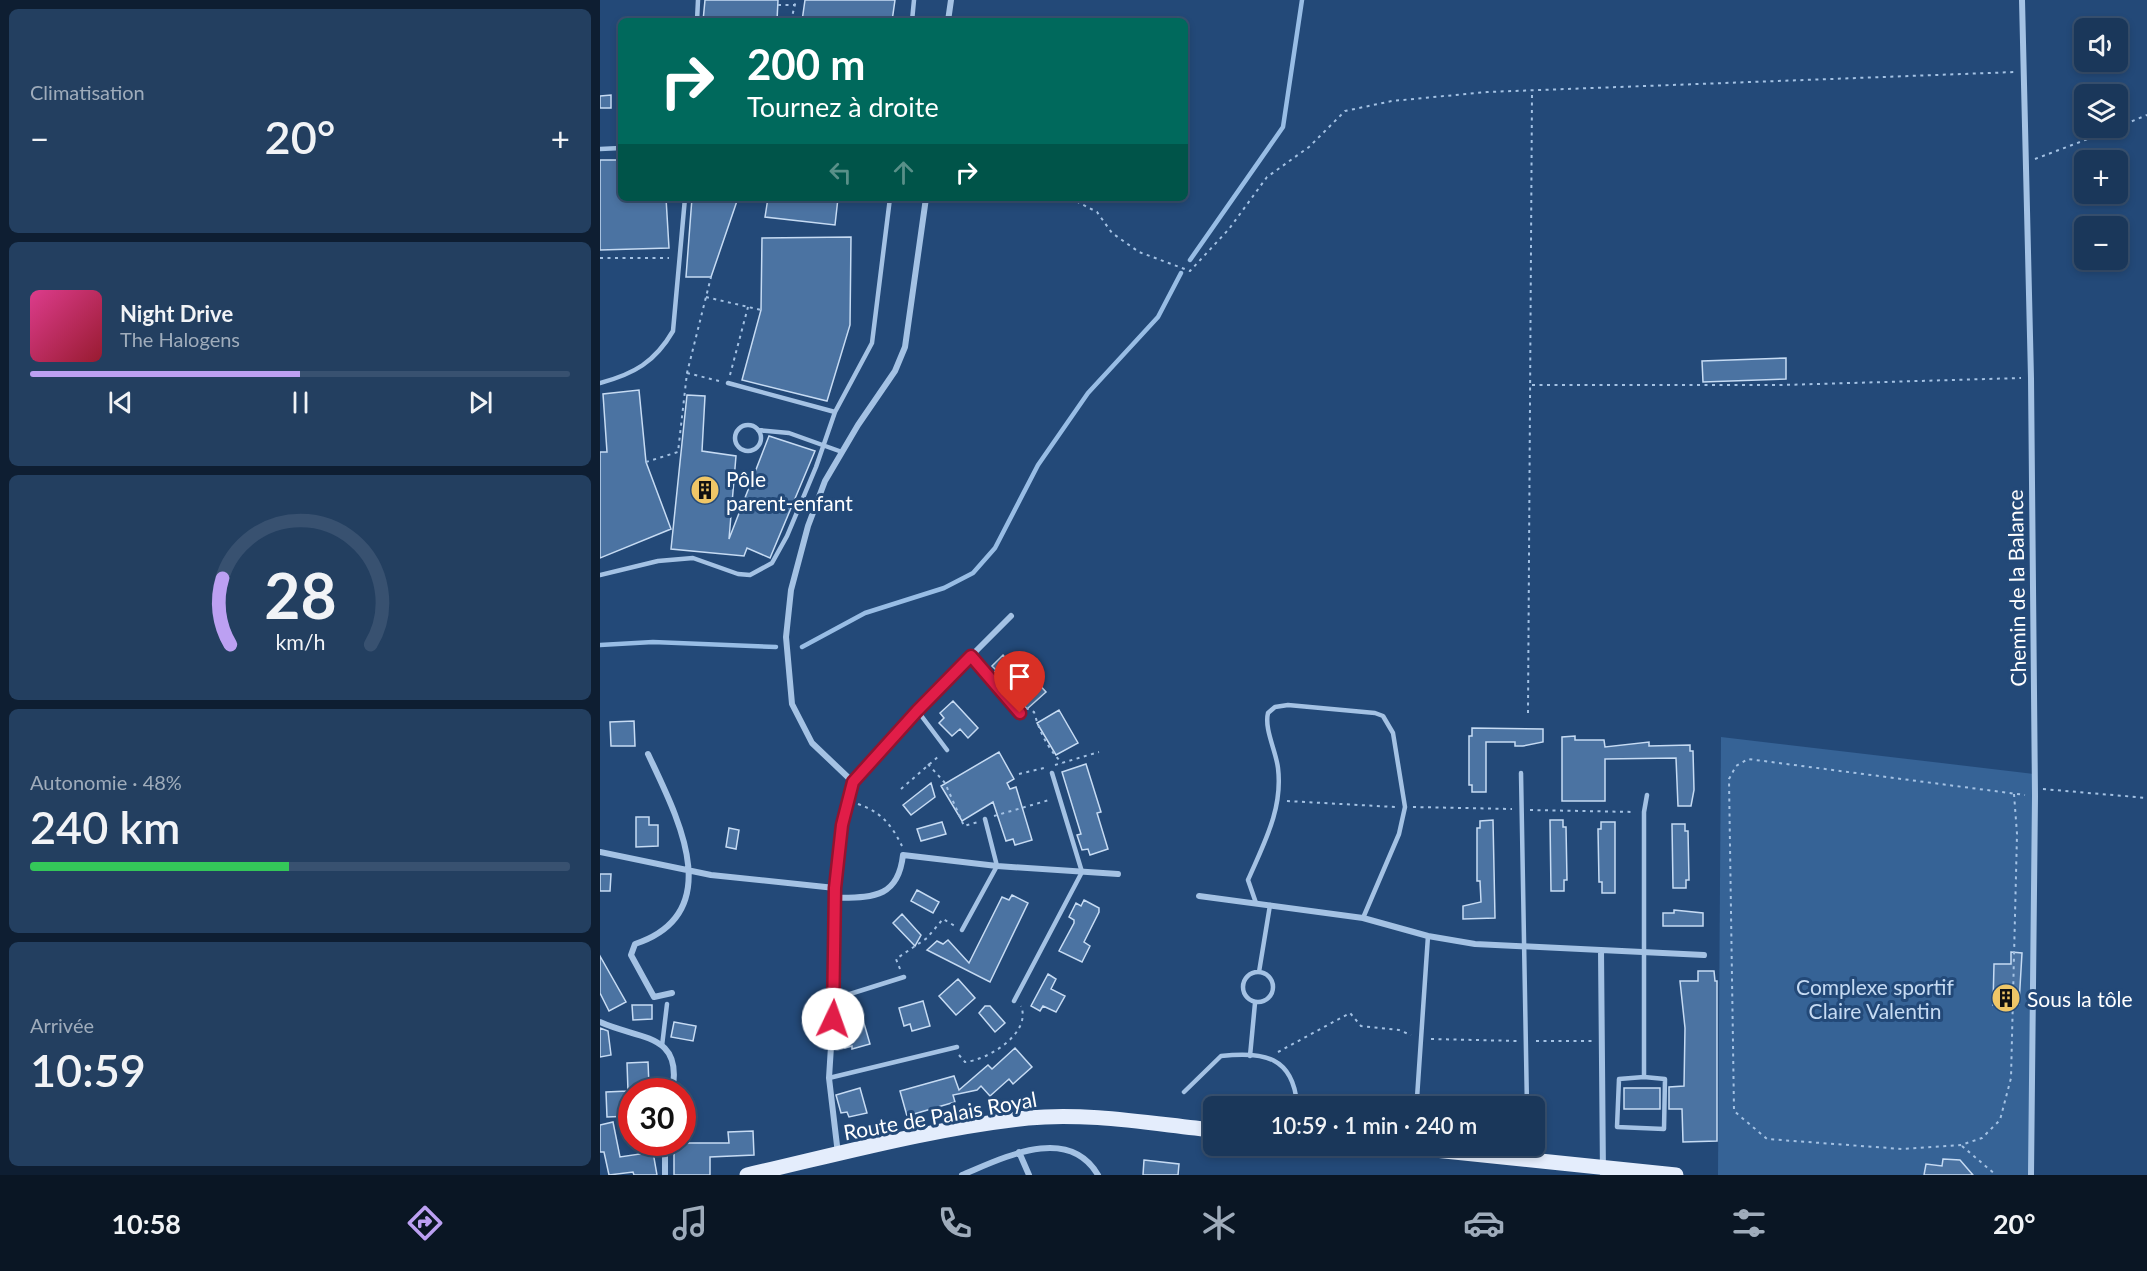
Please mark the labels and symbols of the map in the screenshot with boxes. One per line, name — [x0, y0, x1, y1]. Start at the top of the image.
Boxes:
place label: Pôle parent-enfant — [726, 466, 853, 515]
building icon: Pôle parent-enfant — [689, 474, 721, 506]
street label: Chemin de la Balance — [2002, 489, 2030, 687]
pin — [994, 651, 1045, 713]
park label: Complexe sportif Claire Valentin — [1796, 974, 1955, 1023]
building icon: Sous la tôle — [1990, 982, 2022, 1014]
place label: Sous la tôle — [2027, 986, 2133, 1011]
position arrow — [801, 987, 865, 1051]
speed limit sign: 30 — [618, 1078, 696, 1156]
street label: Route de Palais Royal — [841, 1086, 1039, 1144]

